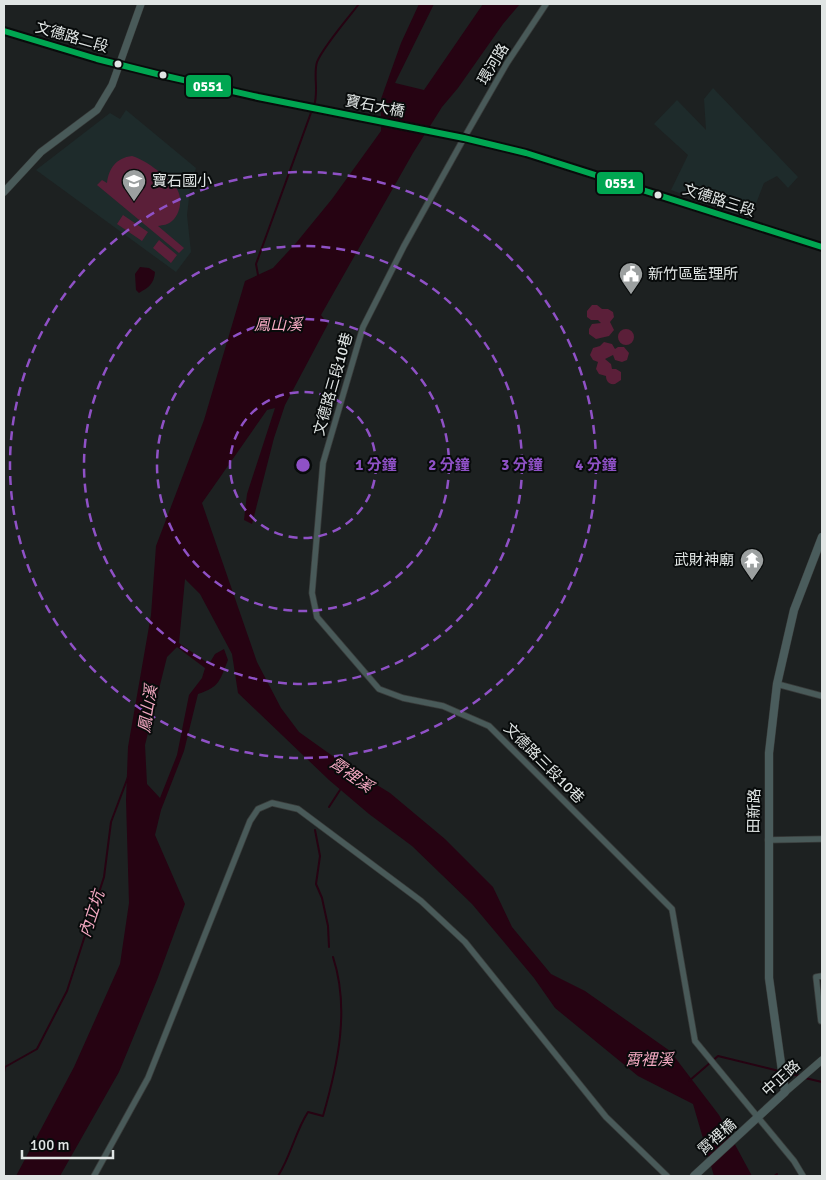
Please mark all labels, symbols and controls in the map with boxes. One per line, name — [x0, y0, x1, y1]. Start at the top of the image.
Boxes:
street label: 文德路二段 — [33, 18, 111, 56]
street label: 環河路 — [474, 40, 512, 88]
unlabelled marker — [113, 59, 123, 69]
unlabelled marker — [158, 70, 168, 80]
line badge: 0551 — [185, 74, 232, 98]
text: 0551 — [193, 78, 224, 95]
street label: 寶石大橋 — [344, 91, 406, 121]
school or university icon: 寶石國小 — [121, 168, 147, 202]
line badge: 0551 — [596, 171, 644, 195]
place label: 寶石國小 — [152, 172, 212, 190]
text: 0551 — [605, 175, 636, 192]
street label: 文德路三段 — [681, 180, 757, 220]
unlabelled marker — [653, 190, 663, 200]
public building icon: 新竹區監理所 — [618, 261, 644, 295]
place label: 新竹區監理所 — [648, 265, 738, 283]
water label: 鳳山溪 — [254, 315, 304, 335]
street label: 文德路三段10巷 — [310, 330, 356, 438]
centre of rings — [294, 456, 312, 474]
text: 1 分鐘 — [355, 456, 397, 474]
text: 2 分鐘 — [428, 456, 470, 474]
text: 3 分鐘 — [501, 456, 543, 474]
text: 4 分鐘 — [575, 456, 617, 474]
temple icon: 武財神廟 — [739, 547, 765, 581]
place label: 武財神廟 — [674, 551, 734, 569]
water label: 鳳山溪 — [134, 682, 162, 734]
street label: 文德路三段10巷 — [500, 719, 588, 807]
water label: 霄裡溪 — [326, 753, 378, 798]
street label: 田新路 — [745, 788, 763, 834]
water label: 內立坑 — [75, 886, 110, 940]
water label: 霄裡溪 — [625, 1050, 675, 1070]
street label: 中正路 — [758, 1056, 804, 1100]
street label: 霄裡橋 — [694, 1115, 740, 1159]
scale bar — [22, 1128, 114, 1160]
text: 100 m — [30, 1136, 70, 1154]

